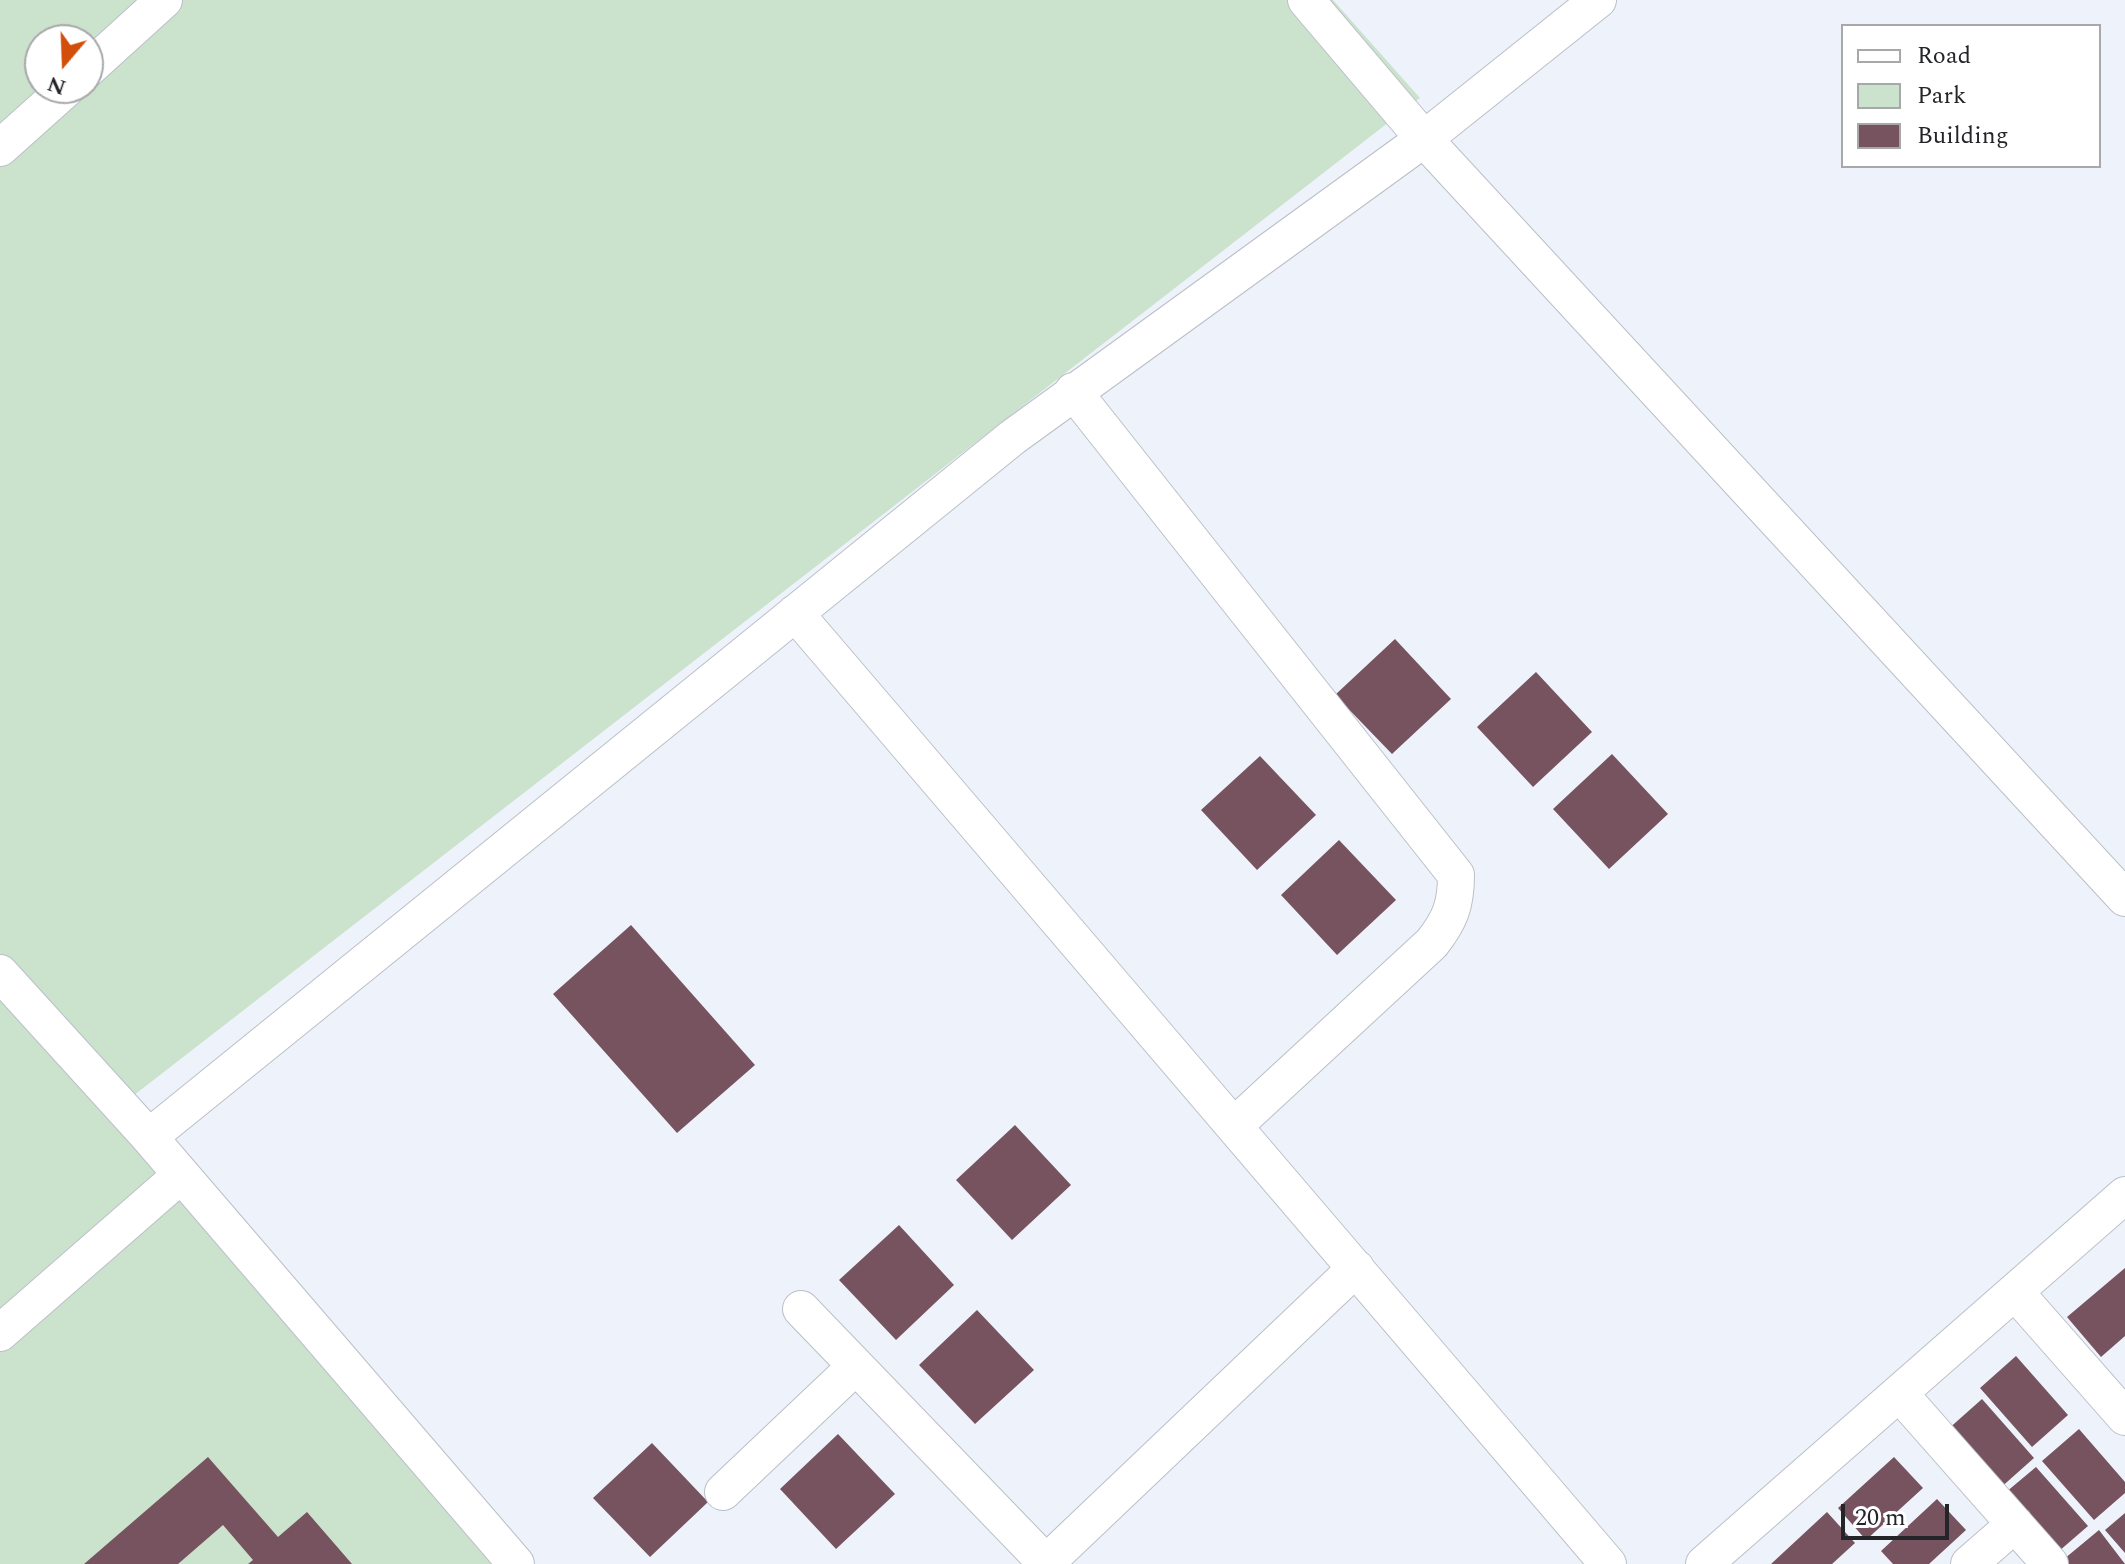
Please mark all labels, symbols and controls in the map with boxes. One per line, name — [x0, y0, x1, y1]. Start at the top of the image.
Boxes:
north arrow — [24, 24, 104, 104]
legend — [1841, 24, 2101, 168]
text: Road — [1917, 38, 1971, 74]
text: N — [43, 67, 71, 104]
text: Park — [1917, 78, 1967, 114]
text: Building — [1917, 118, 2009, 154]
scale bar — [1845, 1488, 1953, 1538]
text: 20 m — [1855, 1500, 1906, 1536]

